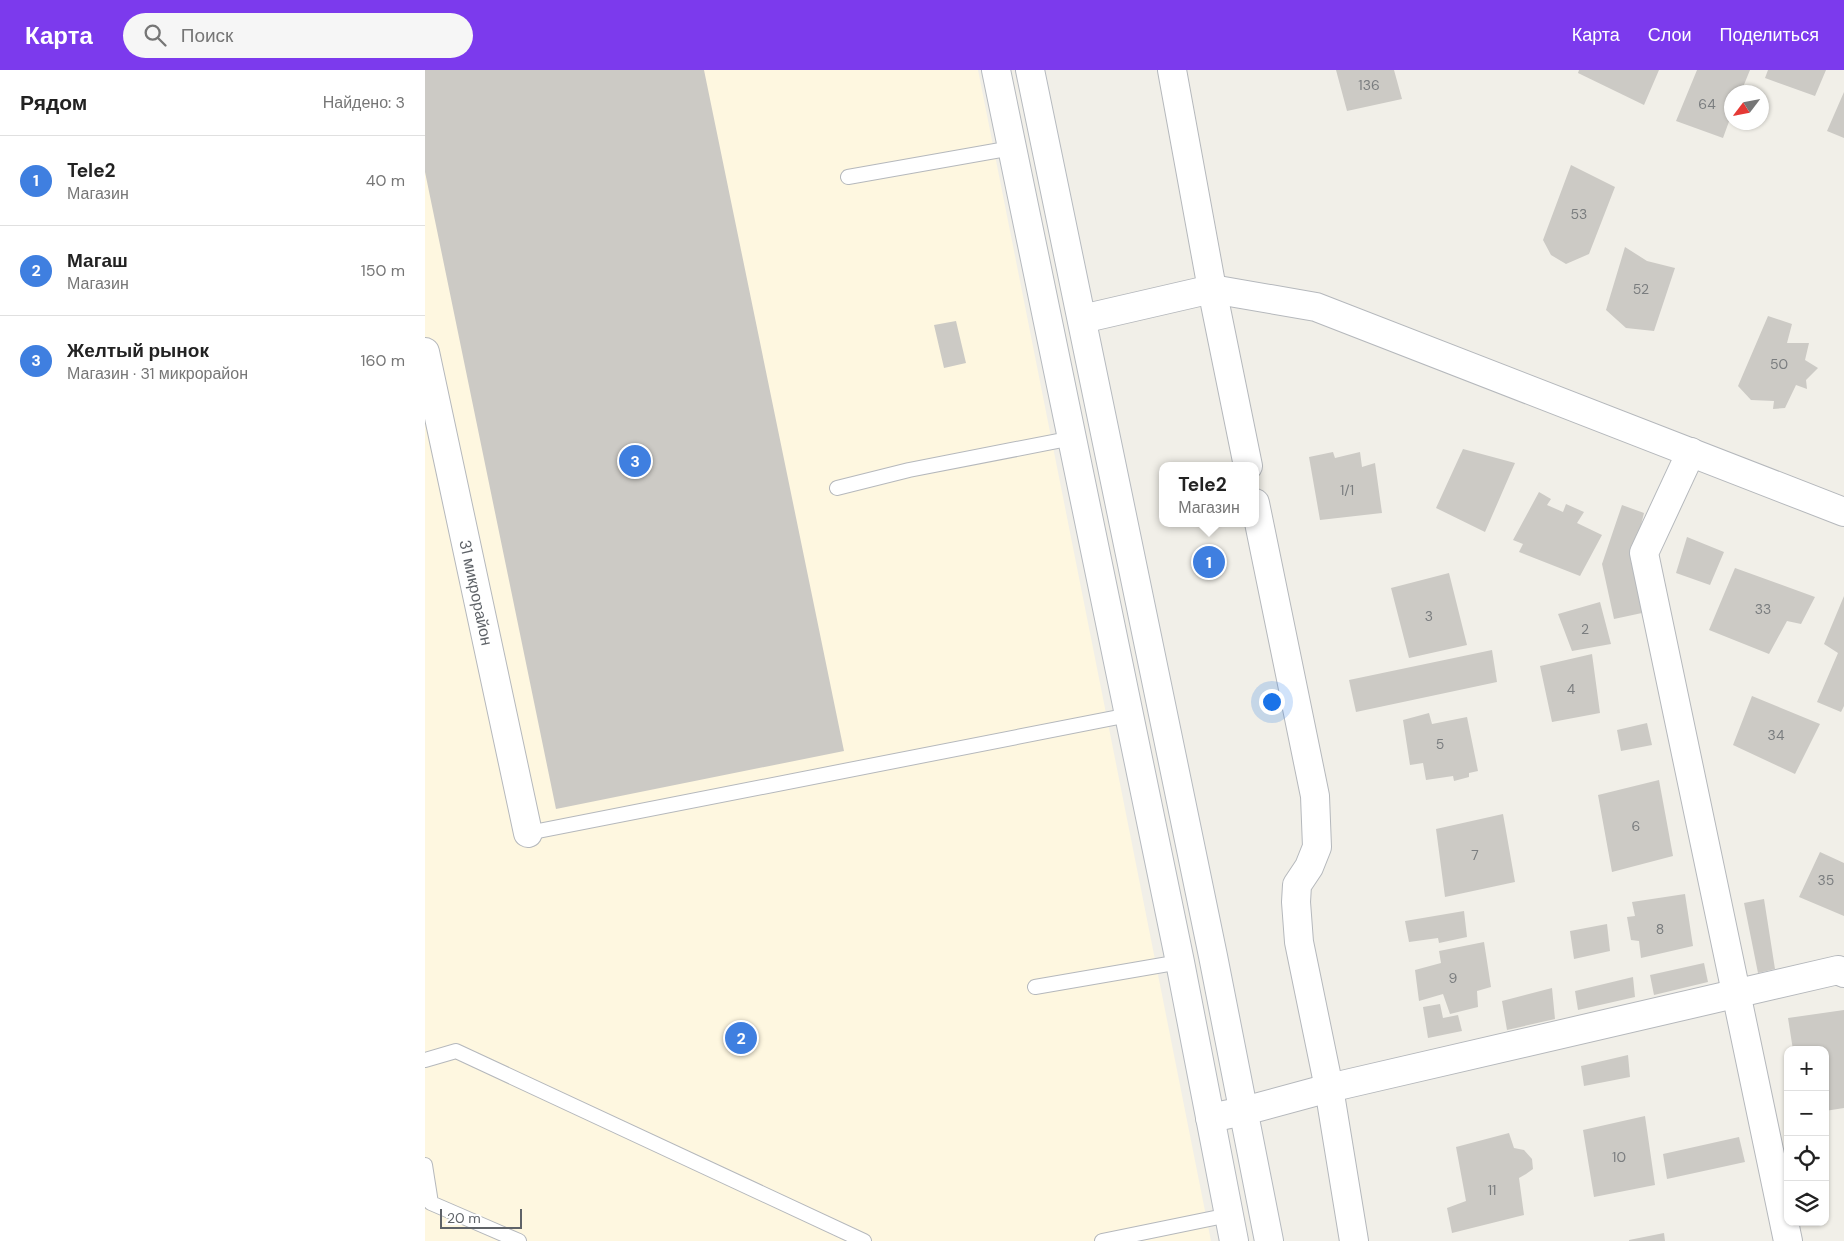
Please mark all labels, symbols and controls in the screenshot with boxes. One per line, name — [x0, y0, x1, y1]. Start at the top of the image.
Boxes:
search box — [123, 13, 473, 58]
text: Карта — [25, 20, 93, 51]
icon: search — [141, 21, 169, 49]
text: Поиск — [181, 23, 233, 48]
text: Карта — [1572, 23, 1620, 47]
text: Слои — [1648, 23, 1692, 47]
text: Поделиться — [1720, 23, 1819, 47]
house number: 136 — [1358, 76, 1380, 94]
north arrow — [1724, 85, 1769, 130]
text: Рядом — [20, 89, 87, 117]
text: Найдено: 3 — [323, 92, 405, 113]
house number: 64 — [1698, 95, 1716, 113]
text: Tele2 — [67, 158, 116, 183]
text: 1 — [33, 170, 39, 191]
text: 40 m — [366, 170, 405, 191]
text: Магазин — [67, 183, 129, 204]
house number: 53 — [1571, 205, 1587, 223]
text: Магаш — [67, 248, 128, 273]
text: 2 — [31, 260, 41, 281]
text: 150 m — [361, 260, 405, 281]
text: Магазин — [67, 273, 129, 294]
house number: 52 — [1633, 280, 1649, 298]
text: Желтый рынок — [67, 338, 209, 363]
text: 3 — [31, 350, 41, 371]
text: 160 m — [361, 350, 405, 371]
house number: 50 — [1770, 355, 1788, 373]
text: Магазин · 31 микрорайон — [67, 363, 248, 384]
pin: 3 — [619, 442, 651, 480]
popup — [1159, 462, 1259, 527]
text: Tele2 — [1178, 472, 1227, 497]
house number: 1/1 — [1340, 481, 1354, 499]
text: Магазин — [1178, 497, 1240, 518]
street label: 31 микрорайон — [454, 538, 498, 648]
pin: 1 — [1193, 543, 1225, 581]
house number: 33 — [1755, 600, 1771, 618]
house number: 3 — [1425, 607, 1433, 625]
house number: 2 — [1581, 620, 1589, 638]
house number: 4 — [1567, 680, 1576, 698]
your location — [1259, 689, 1285, 715]
house number: 34 — [1768, 726, 1785, 744]
house number: 5 — [1436, 735, 1444, 753]
house number: 6 — [1632, 817, 1640, 835]
house number: 7 — [1471, 846, 1479, 864]
house number: 35 — [1818, 871, 1834, 889]
house number: 8 — [1656, 920, 1664, 938]
house number: 9 — [1449, 969, 1458, 987]
pin: 2 — [725, 1019, 757, 1057]
map controls — [1784, 1046, 1829, 1226]
button: + — [1784, 1046, 1829, 1091]
button: − — [1784, 1091, 1829, 1136]
button: locate — [1784, 1136, 1829, 1181]
house number: 10 — [1612, 1148, 1626, 1166]
house number: 11 — [1488, 1181, 1496, 1199]
button: layers — [1784, 1181, 1829, 1226]
scale bar — [440, 1206, 523, 1229]
text: 20 m — [447, 1209, 481, 1227]

